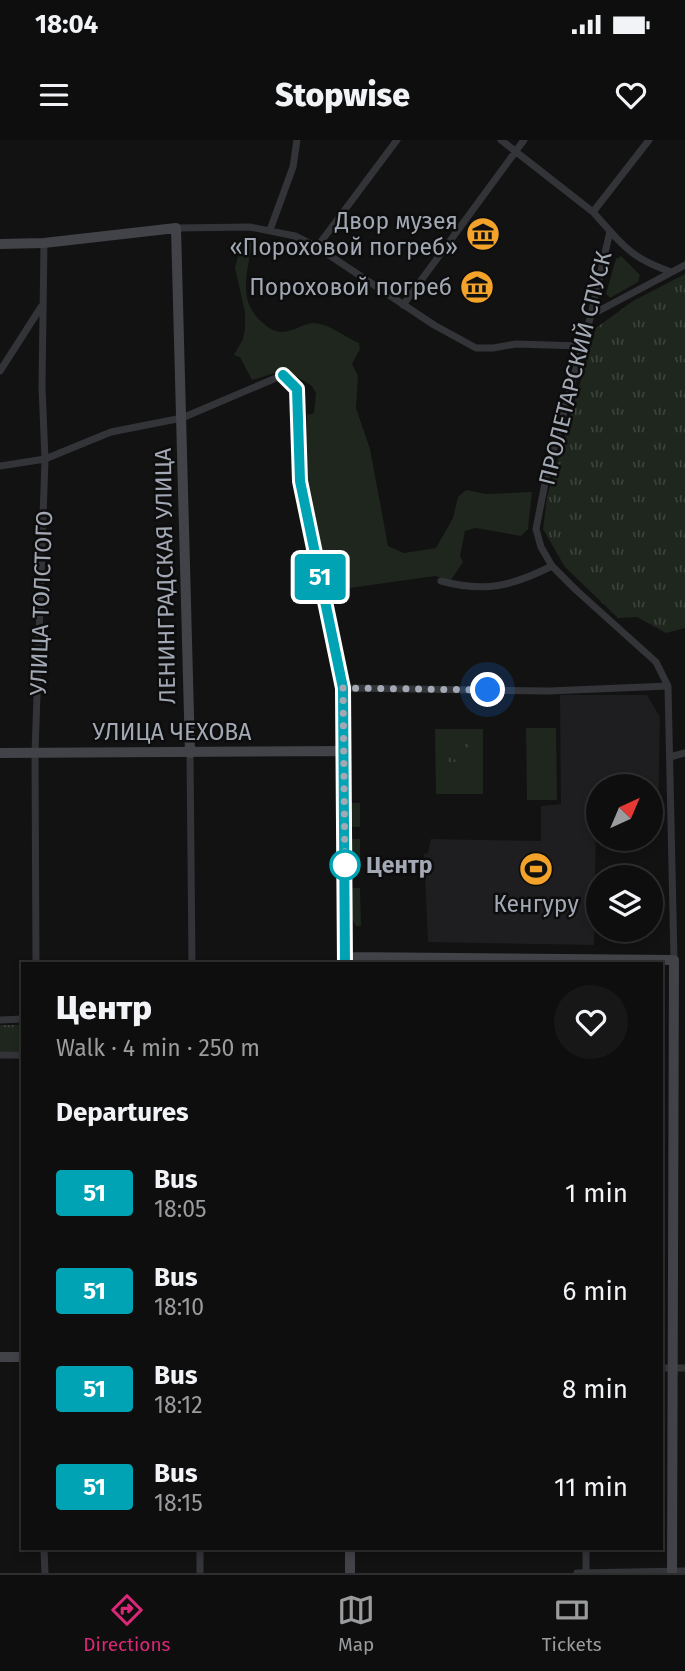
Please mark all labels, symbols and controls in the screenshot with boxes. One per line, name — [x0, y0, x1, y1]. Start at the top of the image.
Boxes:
text: 18:04 — [35, 9, 98, 40]
icon: menu — [35, 76, 73, 114]
text: Stopwise — [275, 76, 410, 114]
icon: heart — [612, 76, 650, 114]
place label: Двор музея «Пороховой погреб» — [229, 207, 458, 261]
museum icon: Двор музея «Пороховой погреб» — [464, 215, 502, 253]
street label: ПРОЛЕТАРСКИЙ СПУСК — [532, 248, 618, 488]
museum icon: Пороховой погреб — [458, 268, 496, 306]
place label: Пороховой погреб — [249, 273, 452, 301]
street label: ЛЕНИНГРАДСКАЯ УЛИЦА — [149, 447, 181, 704]
street label: УЛИЦА ТОЛСТОГО — [24, 510, 58, 696]
line badge: 51 — [288, 554, 352, 600]
text: 51 — [309, 563, 331, 591]
your location — [470, 672, 505, 707]
street label: УЛИЦА ЧЕХОВА — [93, 718, 252, 746]
north arrow — [586, 774, 663, 850]
map controls — [586, 774, 663, 942]
marker: Центр — [330, 850, 360, 880]
sports icon: Кенгуру — [517, 850, 555, 888]
place label: Центр — [366, 851, 433, 879]
button: layers — [586, 865, 663, 942]
place label: Кенгуру — [493, 890, 579, 918]
button: heart — [554, 985, 628, 1059]
text: Центр — [56, 988, 152, 1028]
text: Walk · 4 min · 250 m — [56, 1034, 260, 1062]
text: Departures — [56, 1097, 189, 1128]
text: Bus — [154, 1164, 197, 1195]
text: 1 min — [565, 1178, 628, 1209]
text: 51 — [83, 1179, 106, 1207]
text: 18:05 — [154, 1195, 207, 1223]
text: Bus — [154, 1262, 197, 1293]
text: 6 min — [562, 1276, 628, 1307]
text: 51 — [83, 1277, 106, 1305]
text: 18:10 — [154, 1293, 204, 1321]
text: Bus — [154, 1360, 197, 1391]
text: 8 min — [562, 1374, 628, 1405]
text: 51 — [83, 1375, 106, 1403]
text: 18:12 — [154, 1391, 203, 1419]
text: Bus — [154, 1458, 197, 1489]
text: 11 min — [554, 1472, 628, 1503]
text: 51 — [83, 1473, 106, 1501]
text: 18:15 — [154, 1489, 203, 1517]
tab: Directions — [83, 1591, 170, 1656]
tab: Map — [337, 1591, 375, 1656]
tab: Tickets — [542, 1591, 602, 1656]

